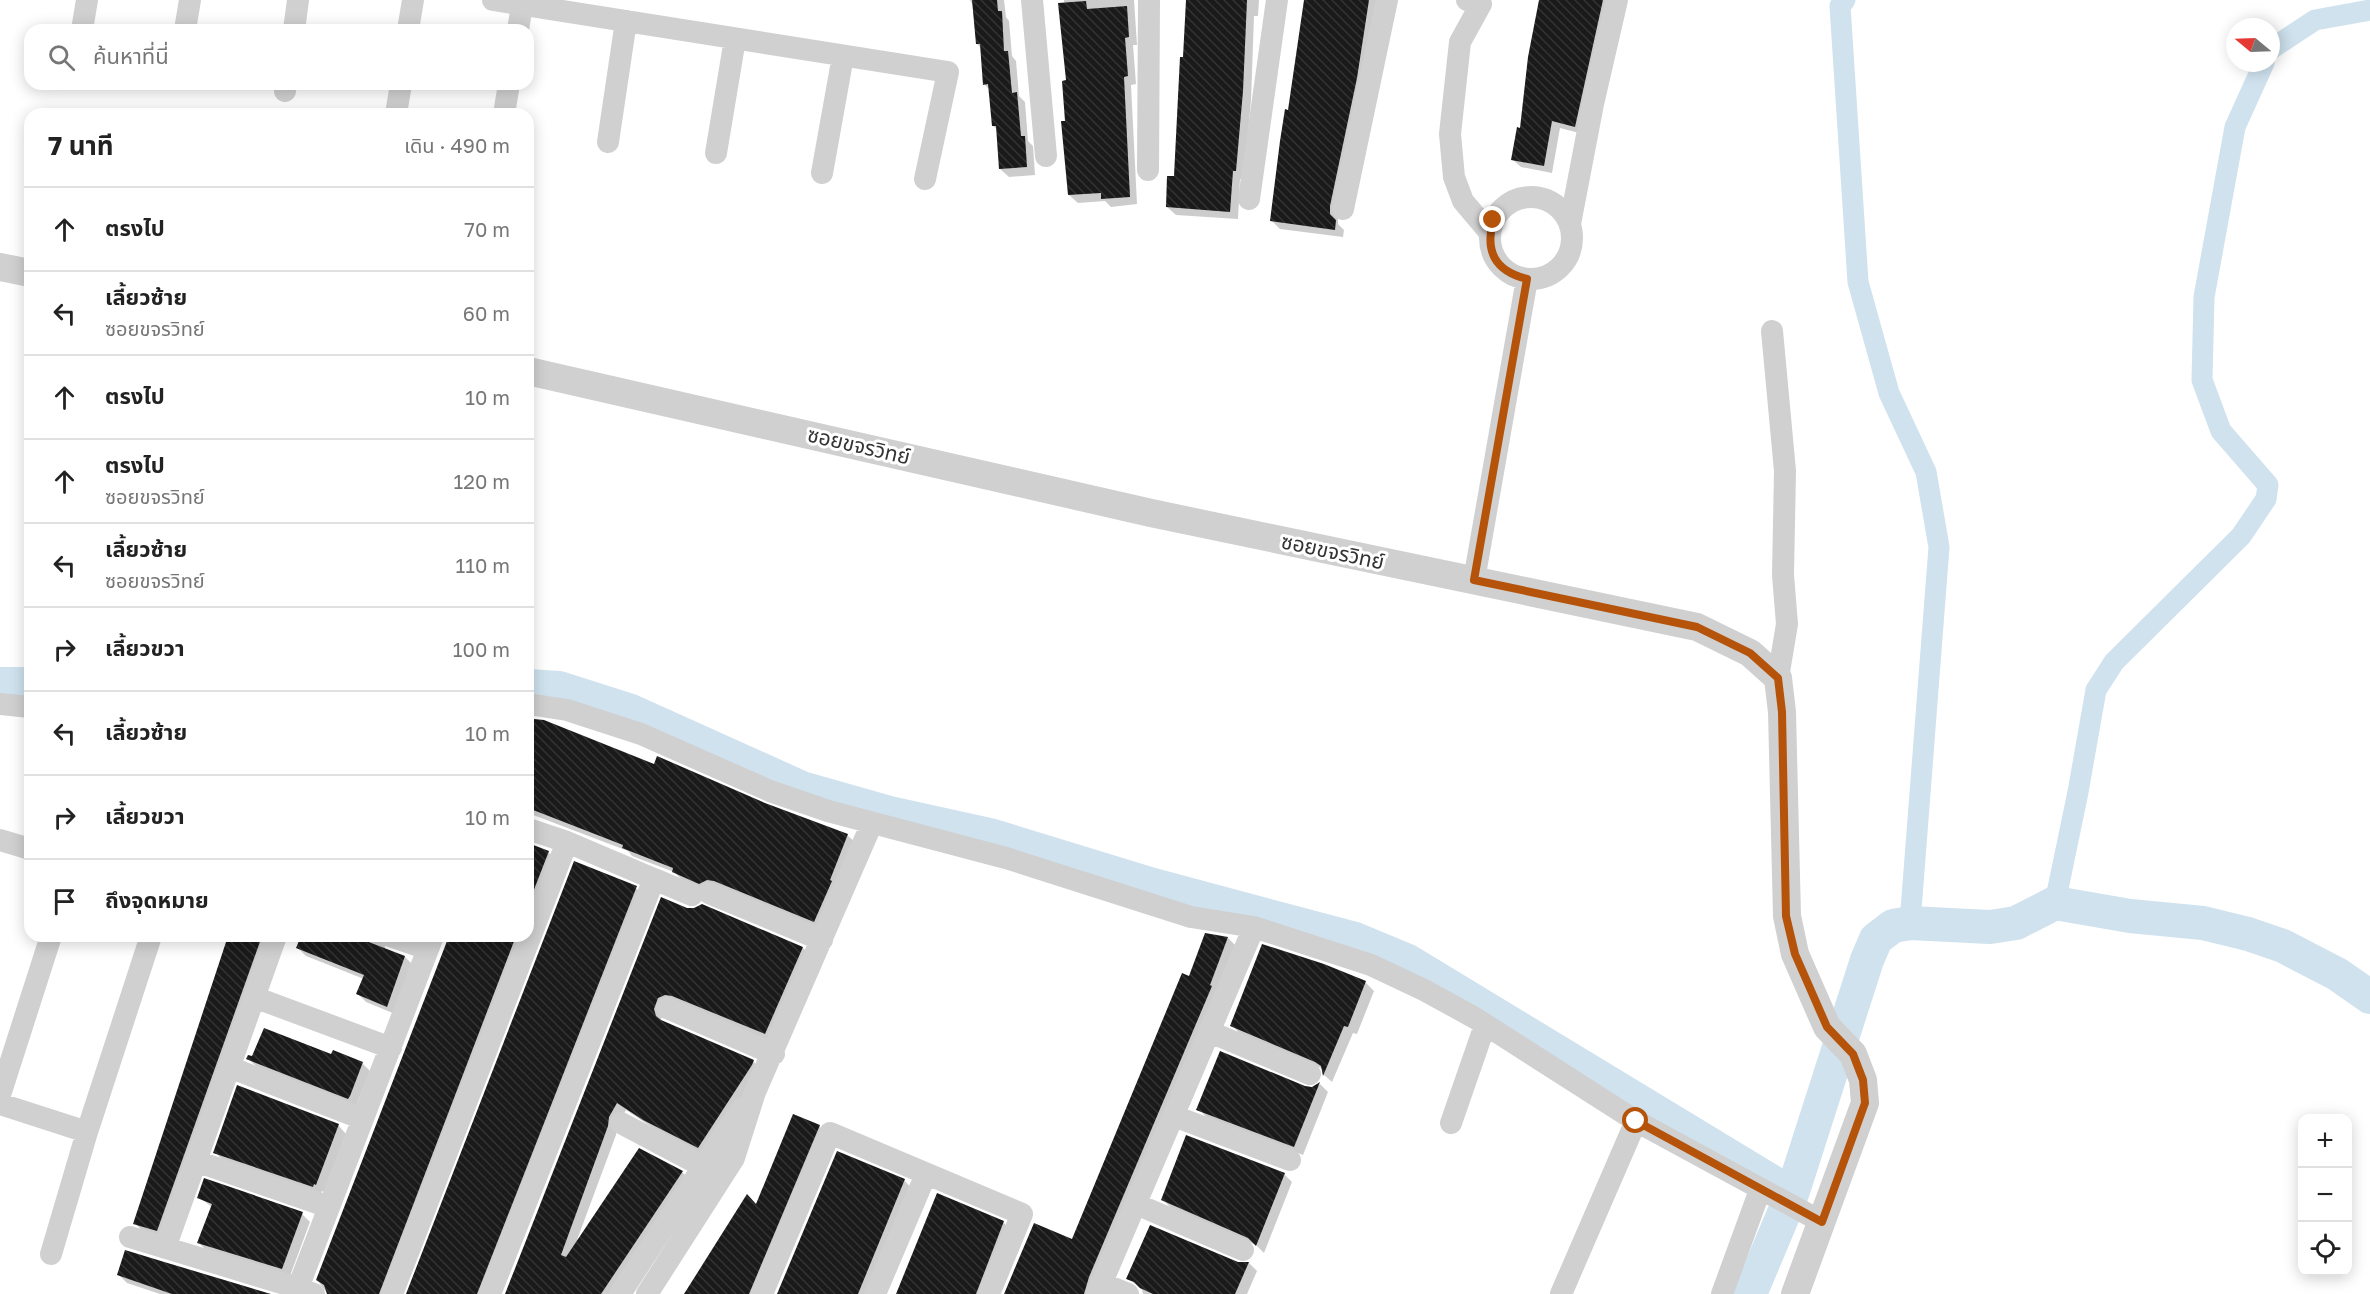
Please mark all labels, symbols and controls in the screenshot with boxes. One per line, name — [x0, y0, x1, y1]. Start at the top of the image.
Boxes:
north arrow — [2226, 18, 2280, 72]
search box — [24, 24, 534, 90]
icon: search — [45, 41, 78, 74]
text: ค้นหาที่นี่ — [93, 42, 169, 69]
text: 7 นาที — [48, 130, 114, 161]
text: เดิน · 490 m — [404, 133, 510, 157]
route end — [1479, 206, 1505, 232]
icon: ahead — [48, 213, 81, 246]
text: ตรงไป — [105, 214, 165, 241]
text: 70 m — [464, 217, 510, 241]
text: เลี้ยวซ้าย — [105, 283, 187, 310]
icon: left — [48, 297, 81, 330]
text: 60 m — [463, 301, 510, 325]
text: ซอยขจรวิทย์ — [105, 316, 205, 340]
icon: ahead — [48, 381, 81, 414]
text: ตรงไป — [105, 382, 165, 409]
text: 10 m — [465, 385, 510, 409]
street label: ซอยขจรวิทย์ — [805, 421, 913, 469]
text: ตรงไป — [105, 451, 165, 478]
icon: ahead — [48, 465, 81, 498]
text: 120 m — [454, 469, 510, 493]
text: ซอยขจรวิทย์ — [105, 484, 205, 508]
street label: ซอยขจรวิทย์ — [1279, 527, 1387, 575]
text: เลี้ยวซ้าย — [105, 535, 187, 562]
icon: left — [48, 549, 81, 582]
text: 110 m — [456, 553, 510, 577]
text: ซอยขจรวิทย์ — [105, 568, 205, 592]
icon: right — [48, 633, 81, 666]
text: เลี้ยวขวา — [105, 634, 185, 661]
text: 100 m — [453, 637, 510, 661]
icon: left — [48, 717, 81, 750]
text: เลี้ยวซ้าย — [105, 718, 187, 745]
text: 10 m — [465, 721, 510, 745]
icon: right — [48, 801, 81, 834]
text: เลี้ยวขวา — [105, 802, 185, 829]
text: 10 m — [465, 805, 510, 829]
icon: arrive — [48, 885, 81, 918]
text: ถึงจุดหมาย — [105, 886, 209, 913]
route start — [1622, 1107, 1648, 1133]
map controls — [2298, 1114, 2352, 1276]
button: + — [2298, 1114, 2352, 1168]
button: − — [2298, 1168, 2352, 1222]
button: locate — [2298, 1222, 2352, 1276]

